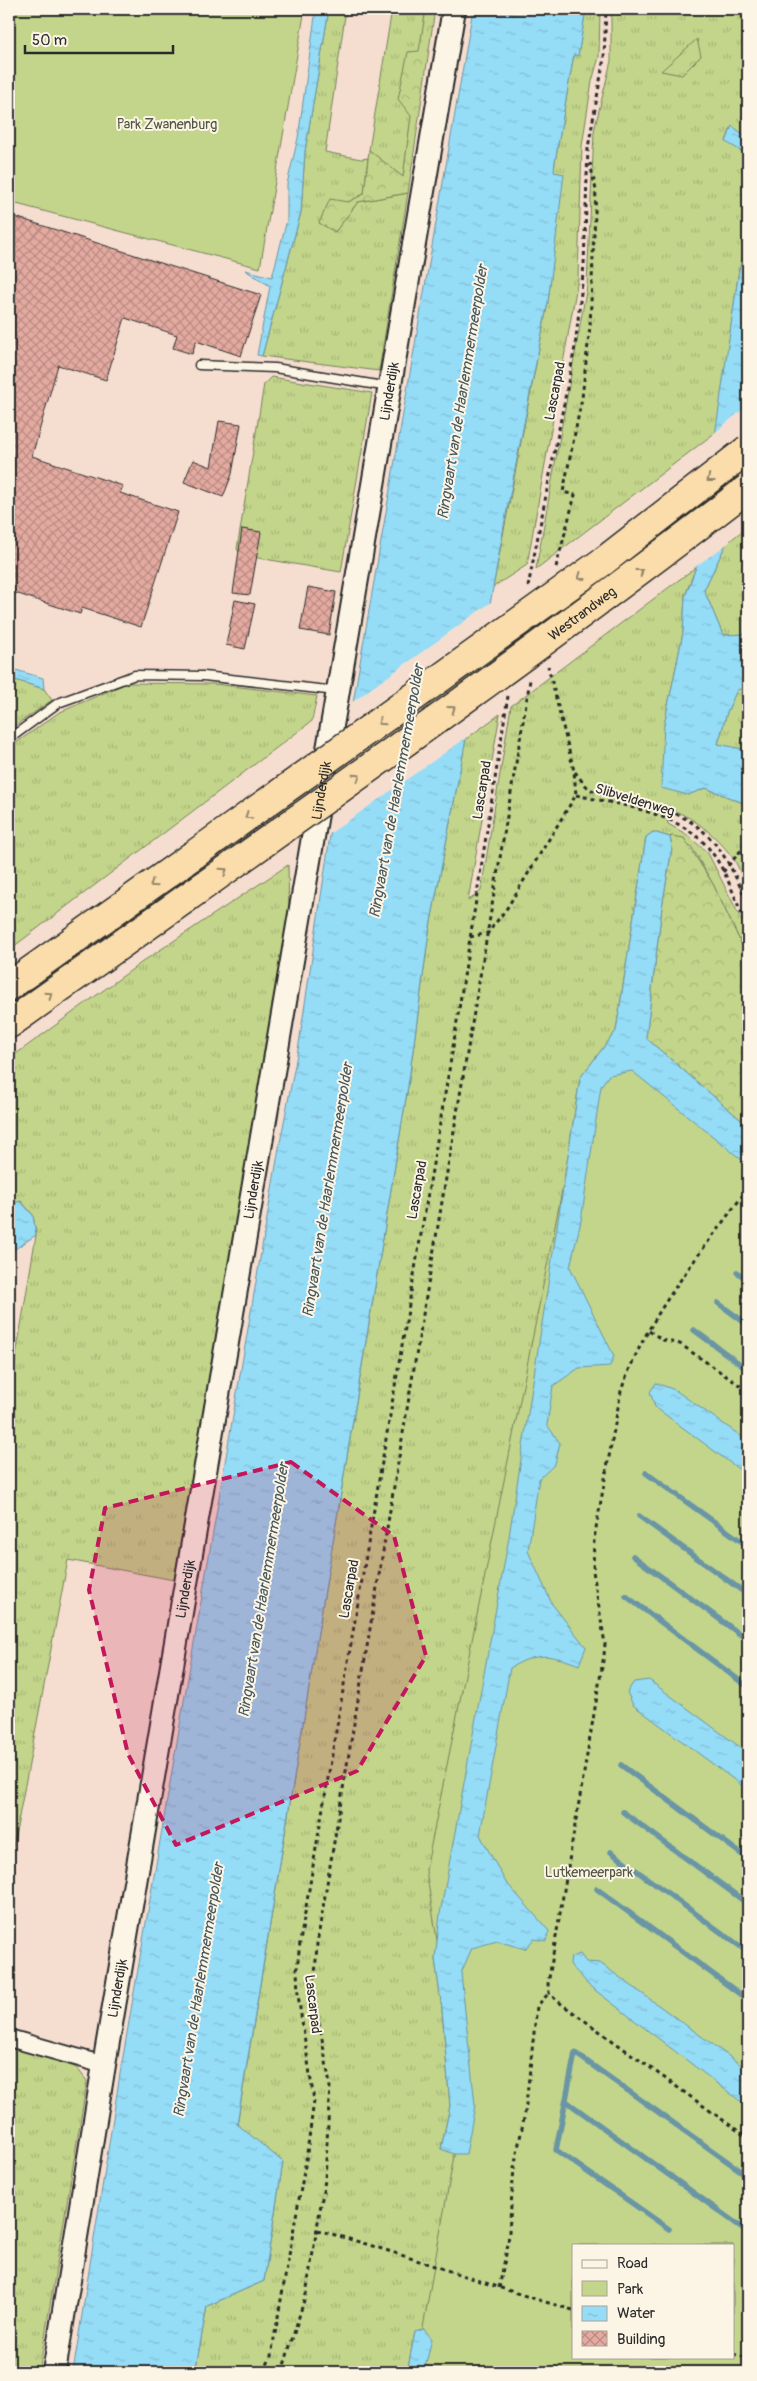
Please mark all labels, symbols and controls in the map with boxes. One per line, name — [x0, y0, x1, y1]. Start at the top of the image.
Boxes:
scale bar — [25, 22, 172, 54]
text: 50 m — [32, 31, 67, 50]
park label: Park Zwanenburg — [117, 116, 217, 133]
water label: Ringvaart van de Haarlemmermeerpolder — [433, 262, 493, 521]
street label: Lijnderdijk — [376, 360, 402, 422]
street label: Lascarpad — [541, 360, 569, 422]
one-way arrow — [706, 473, 716, 482]
one-way arrow — [634, 569, 643, 577]
one-way arrow — [578, 572, 587, 580]
street label: Westrandweg — [545, 583, 619, 644]
water label: Ringvaart van de Haarlemmermeerpolder — [365, 661, 429, 919]
one-way arrow — [447, 706, 456, 715]
one-way arrow — [377, 716, 387, 725]
street label: Lijnderdijk — [308, 759, 334, 821]
street label: Lascarpad — [469, 759, 495, 821]
one-way arrow — [351, 774, 361, 783]
street label: Slibveldenweg — [593, 780, 677, 820]
one-way arrow — [244, 810, 254, 819]
one-way arrow — [219, 868, 228, 877]
one-way arrow — [149, 878, 159, 887]
one-way arrow — [43, 992, 52, 1002]
water label: Ringvaart van de Haarlemmermeerpolder — [298, 1060, 358, 1319]
street label: Lijnderdijk — [240, 1159, 266, 1220]
street label: Lascarpad — [403, 1159, 431, 1221]
water label: Ringvaart van de Haarlemmermeerpolder — [234, 1460, 294, 1719]
street label: Lijnderdijk — [172, 1558, 198, 1620]
street label: Lascarpad — [335, 1558, 363, 1620]
water label: Ringvaart van de Haarlemmermeerpolder — [169, 1860, 229, 2119]
park label: Lutkemeerpark — [545, 1864, 633, 1881]
street label: Lijnderdijk — [104, 1957, 130, 2019]
street label: Lascarpad — [301, 1974, 325, 2035]
legend — [572, 2244, 734, 2358]
text: Road — [617, 2254, 648, 2273]
text: Park — [617, 2280, 644, 2299]
text: Water — [617, 2304, 656, 2323]
text: Building — [617, 2330, 665, 2349]

